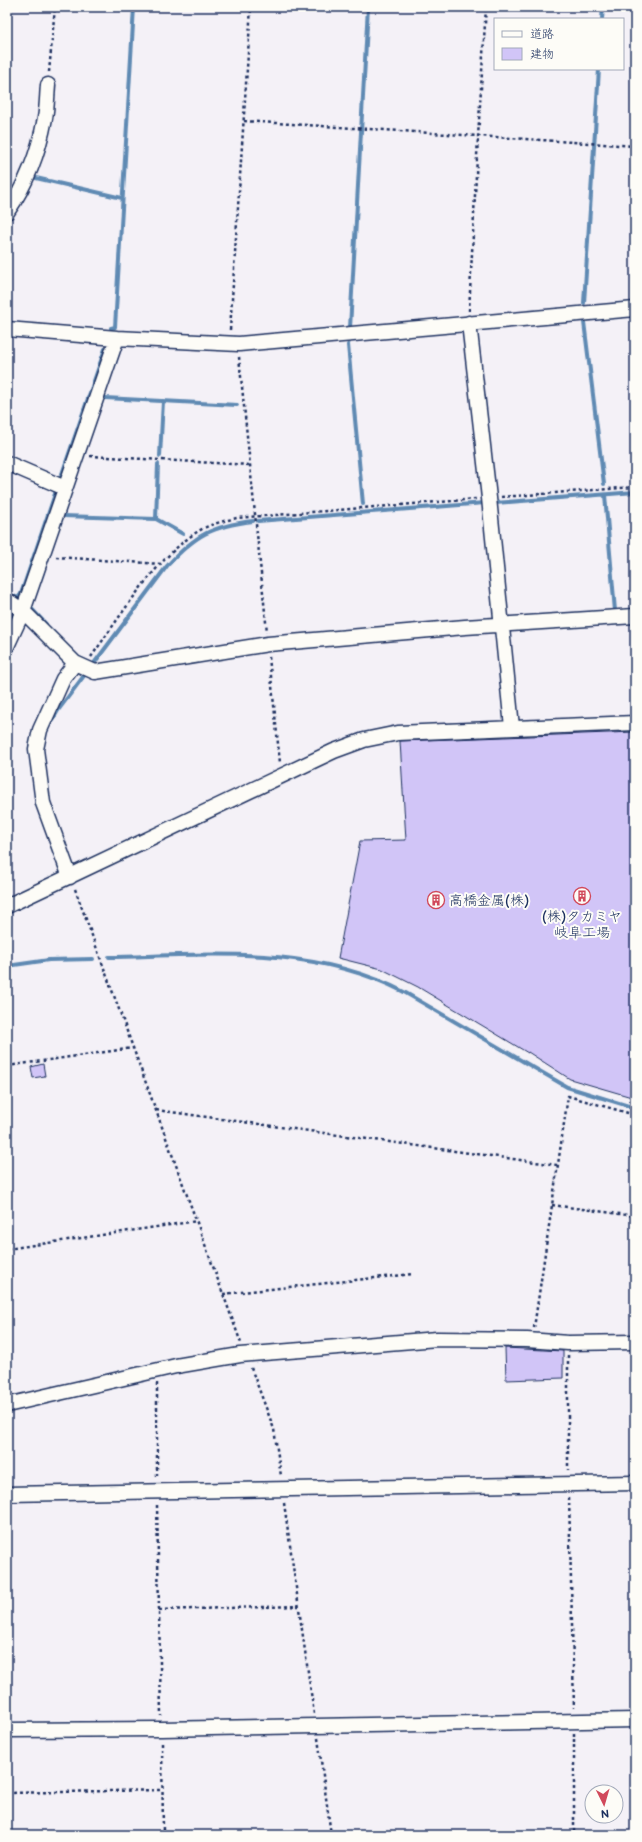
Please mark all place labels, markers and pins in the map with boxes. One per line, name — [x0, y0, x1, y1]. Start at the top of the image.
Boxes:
building icon: (株)タカミヤ 岐阜工場 — [572, 886, 592, 906]
building icon: 高橋金属(株) — [426, 890, 446, 910]
place label: 高橋金属(株) — [449, 892, 529, 909]
place label: (株)タカミヤ 岐阜工場 — [542, 908, 622, 941]

